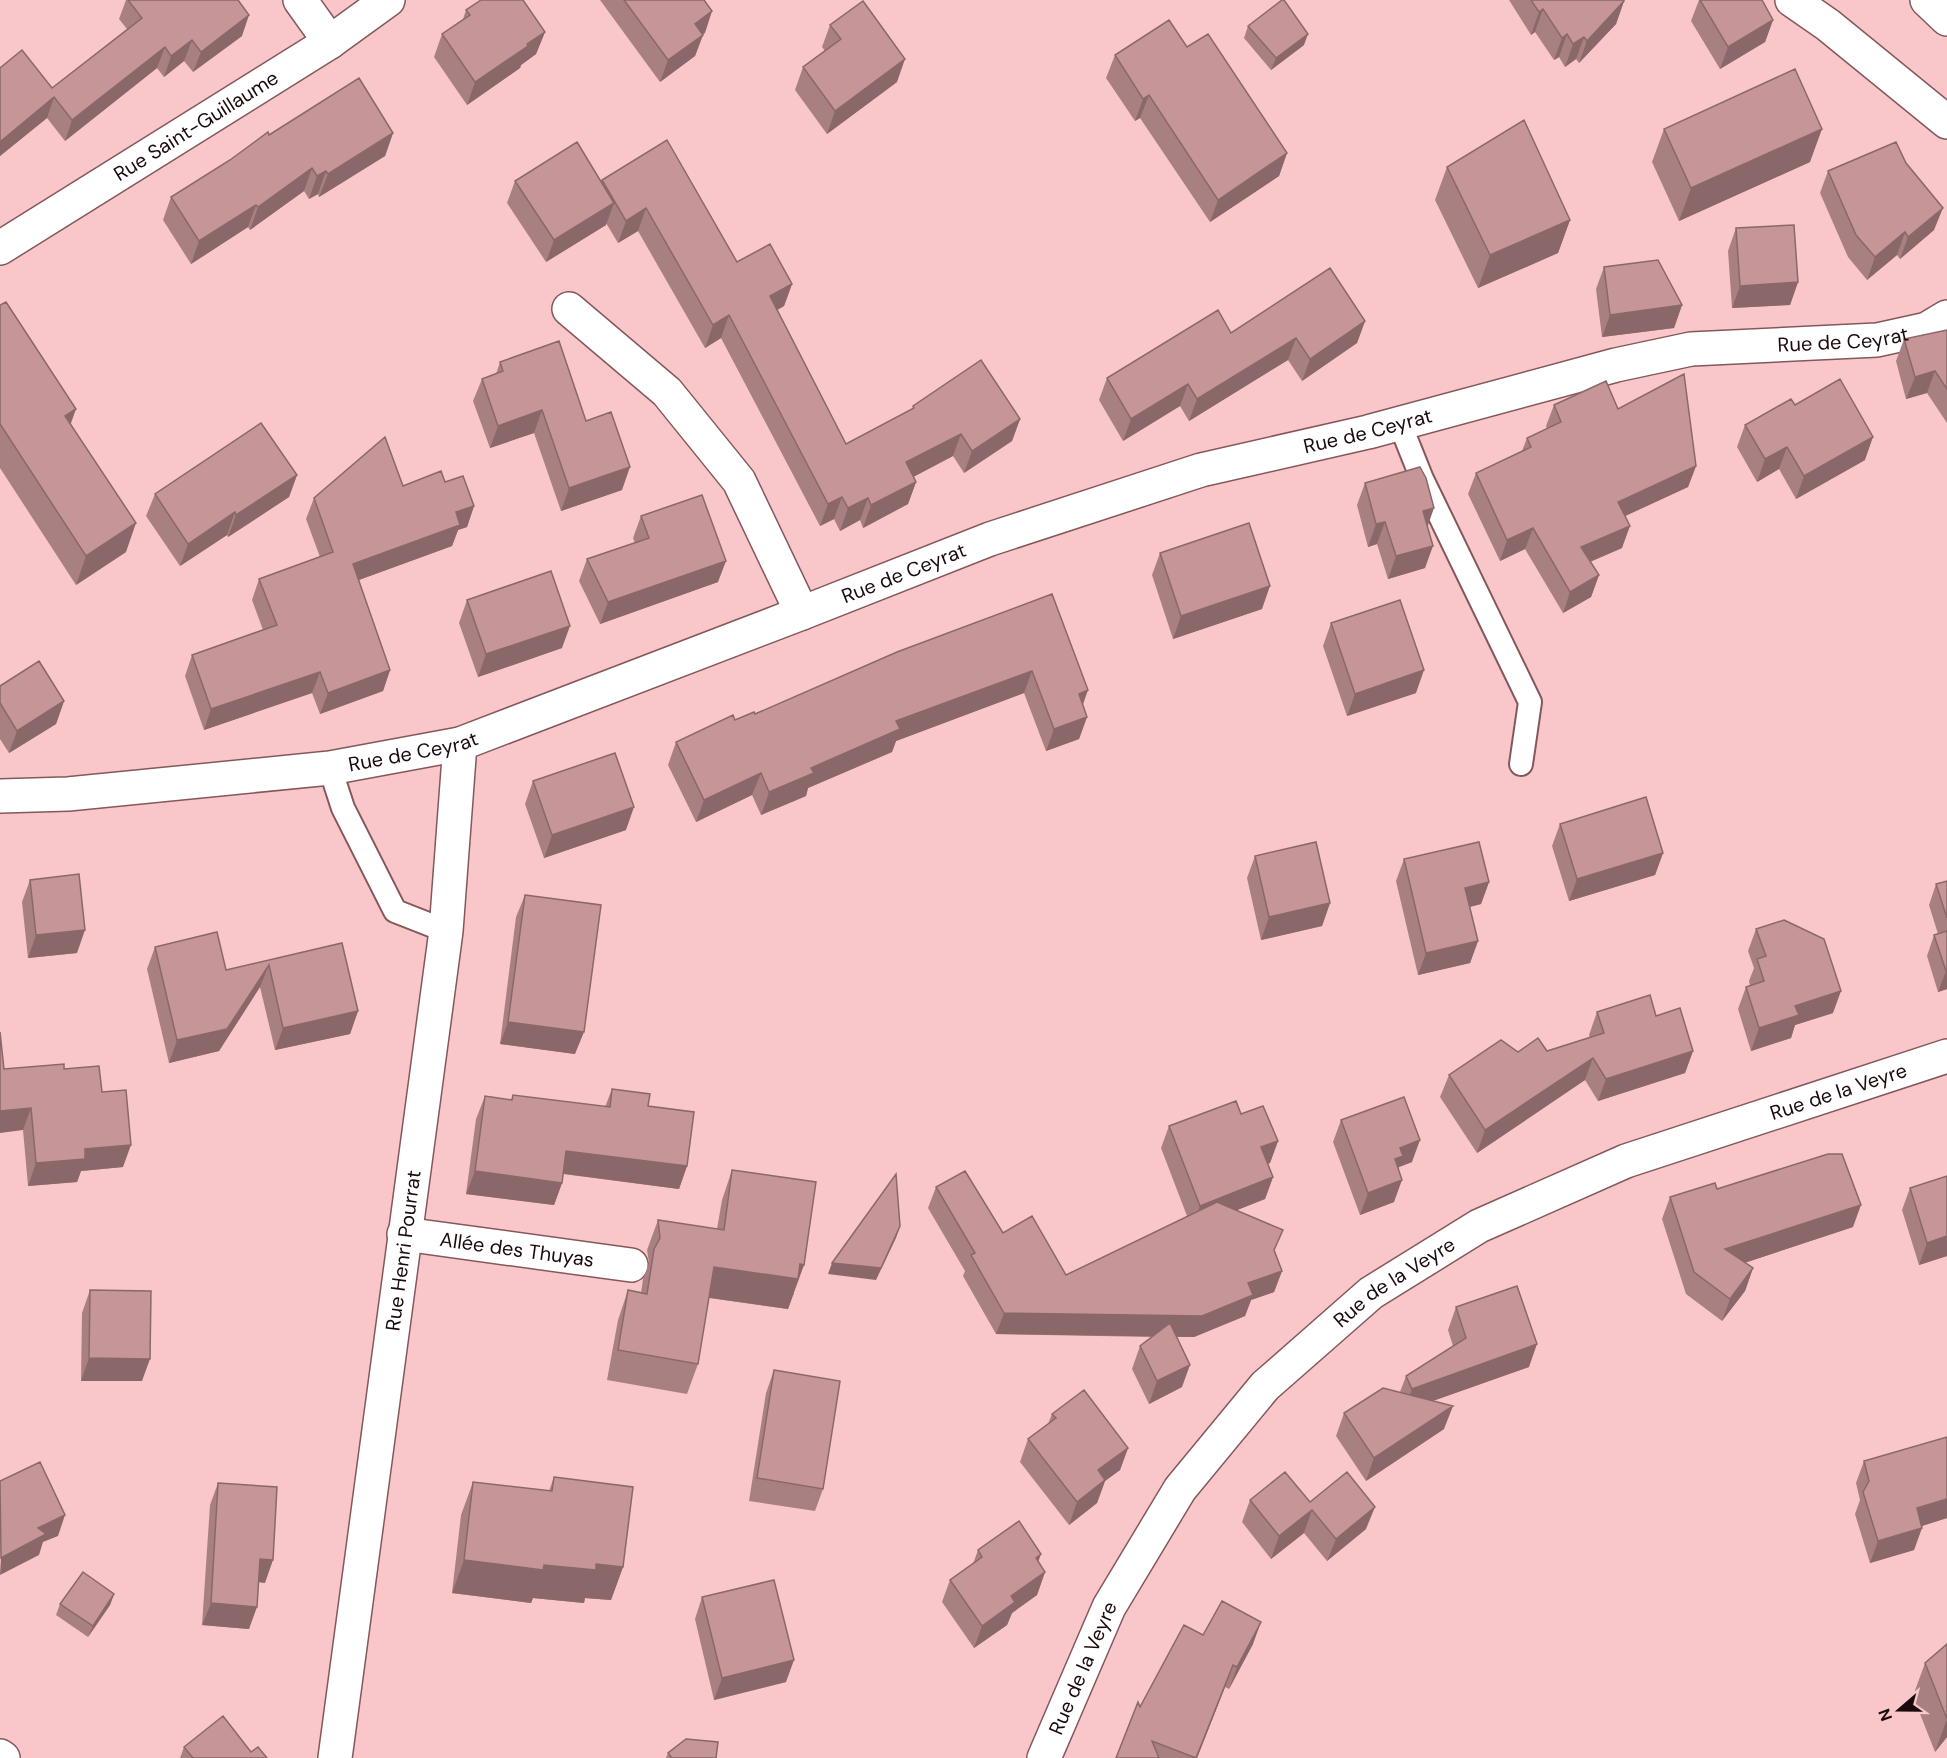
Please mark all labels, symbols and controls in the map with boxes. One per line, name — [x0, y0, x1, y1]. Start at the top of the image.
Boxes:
street label: Rue Saint-Guillaume — [109, 64, 283, 187]
street label: Rue de Ceyrat — [1777, 320, 1911, 358]
street label: Rue de Ceyrat — [1301, 402, 1435, 459]
street label: Rue de Ceyrat — [838, 537, 970, 609]
street label: Rue de Ceyrat — [346, 725, 482, 777]
street label: Rue de la Veyre — [1767, 1057, 1910, 1126]
street label: Rue Henri Pourrat — [379, 1169, 427, 1332]
street label: Allée des Thuyas — [438, 1226, 596, 1273]
street label: Rue de la Veyre — [1328, 1231, 1460, 1333]
street label: Rue de la Veyre — [1043, 1597, 1123, 1739]
north arrow — [1869, 1680, 1929, 1740]
text: N — [1874, 1706, 1897, 1724]

